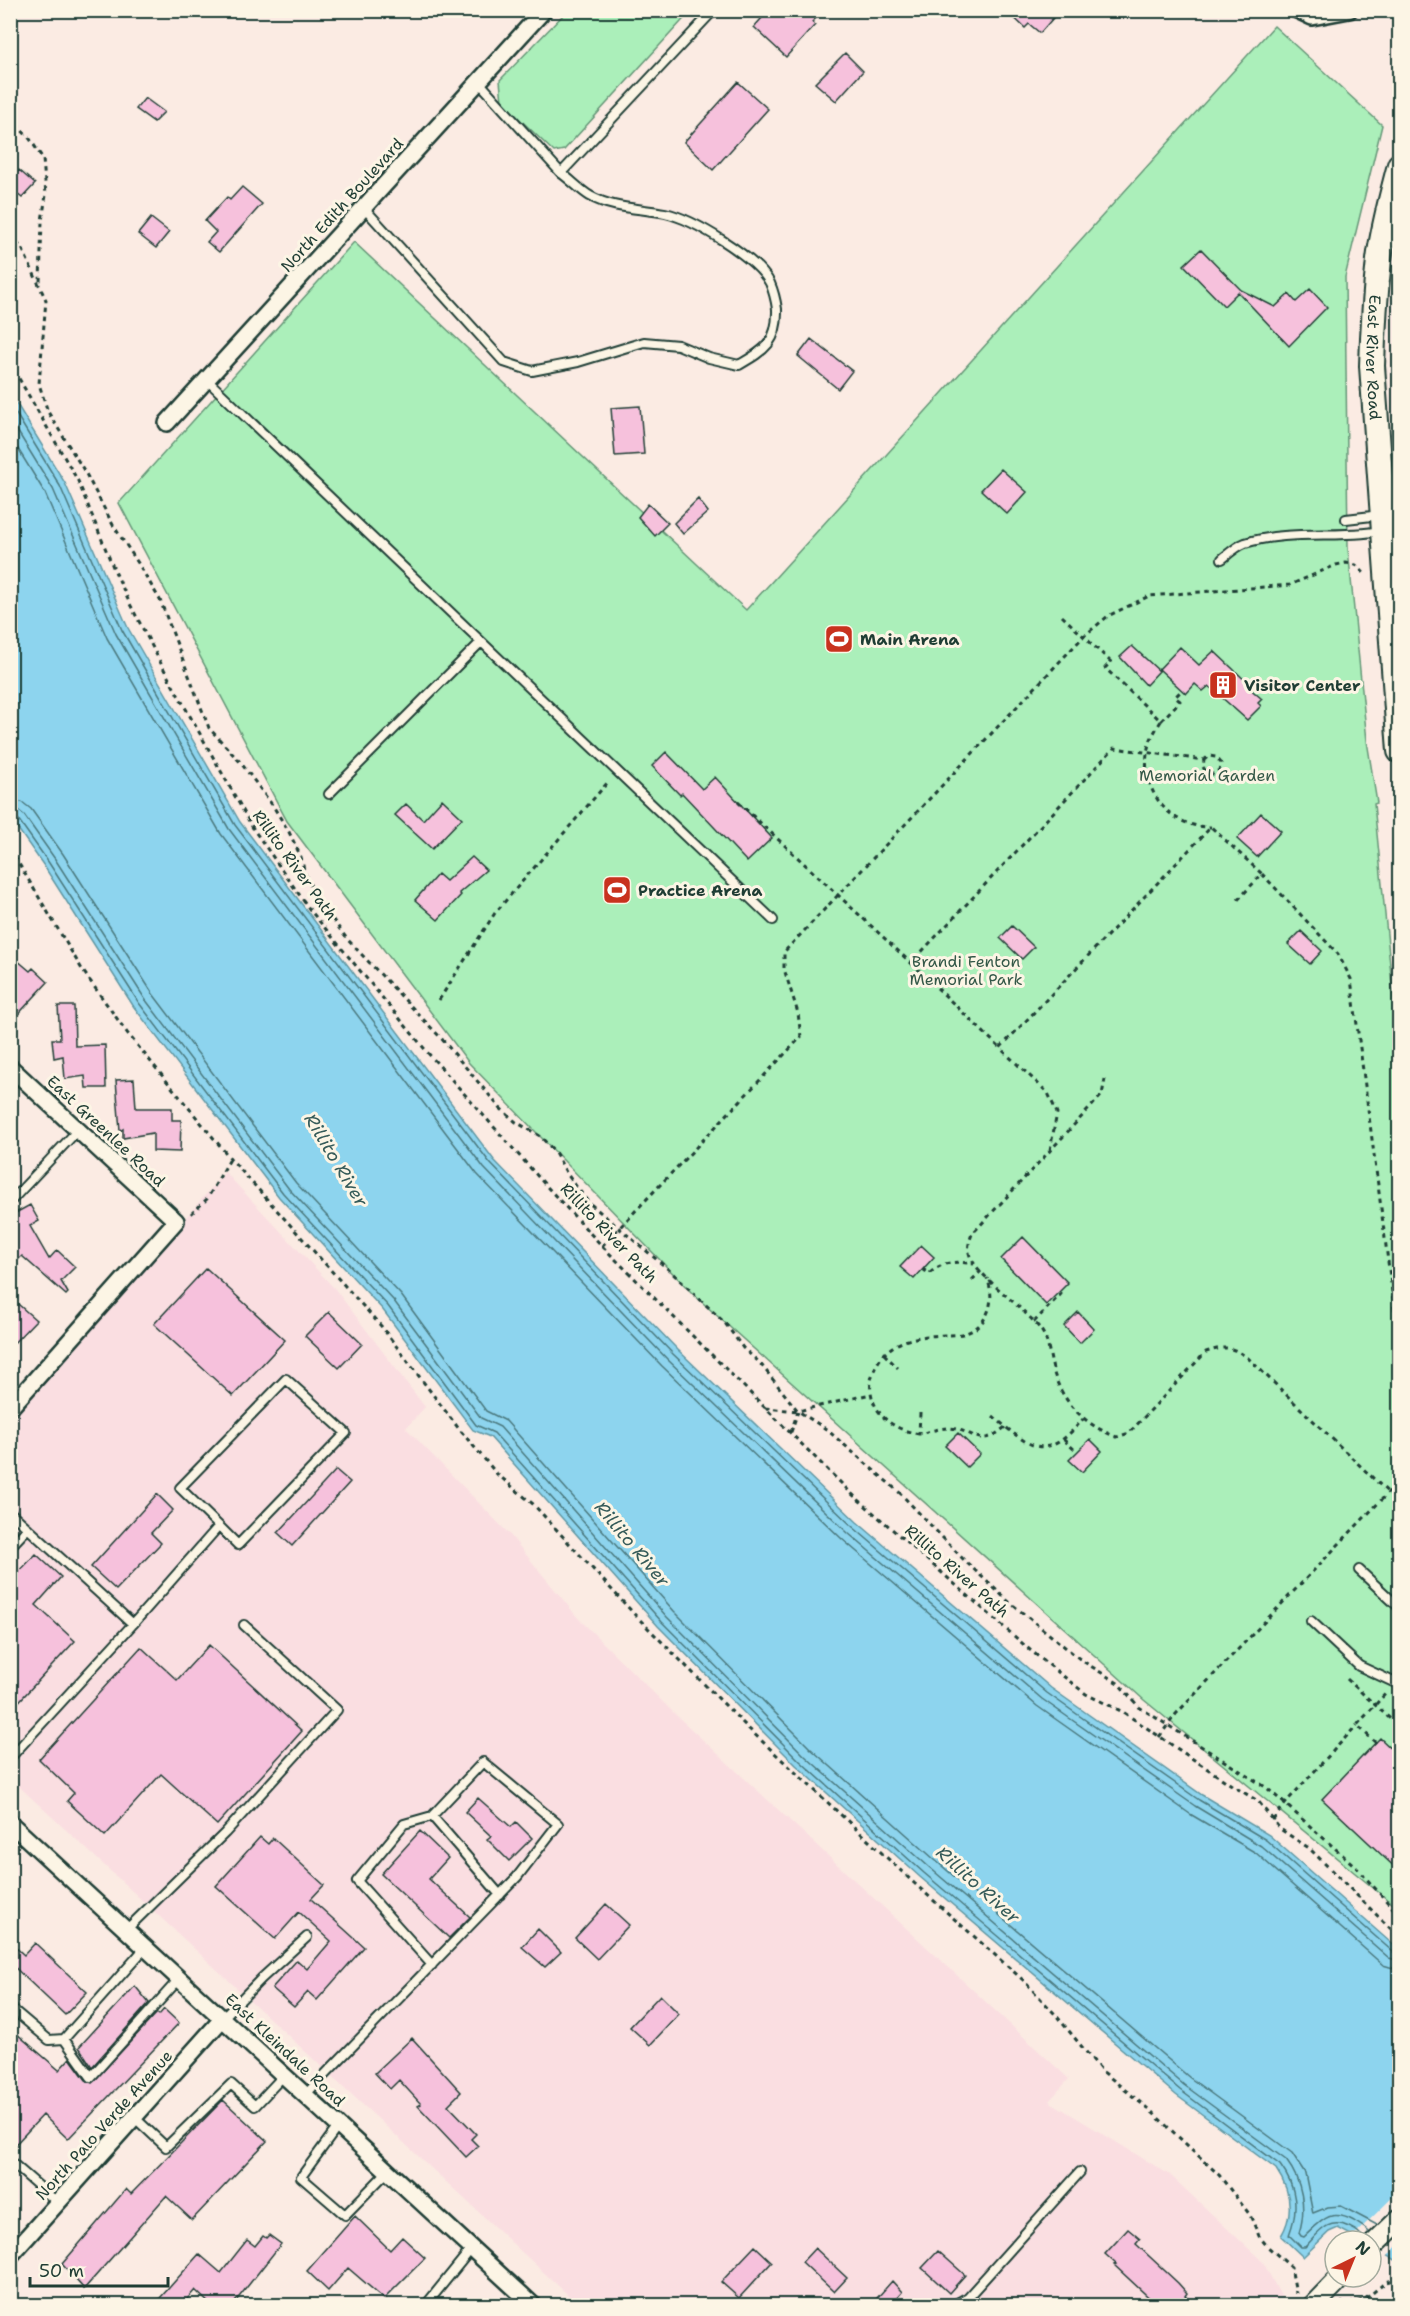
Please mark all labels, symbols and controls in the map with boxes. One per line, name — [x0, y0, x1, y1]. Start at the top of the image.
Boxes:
street label: North Edith Boulevard — [276, 133, 408, 277]
street label: East River Road — [1361, 294, 1386, 421]
sports icon: Main Arena — [823, 623, 855, 655]
place label: Main Arena — [860, 629, 960, 650]
building icon: Visitor Center — [1207, 669, 1239, 701]
place label: Visitor Center — [1244, 675, 1361, 696]
park label: Memorial Garden — [1139, 765, 1275, 786]
street label: Rillito River Path — [248, 806, 342, 924]
sports icon: Practice Arena — [601, 874, 633, 906]
place label: Practice Arena — [638, 880, 762, 901]
park label: Brandi Fenton Memorial Park — [909, 951, 1023, 990]
street label: East Greenlee Road — [42, 1071, 170, 1191]
water label: Rillito River — [299, 1109, 374, 1212]
street label: Rillito River Path — [556, 1178, 662, 1288]
water label: Rillito River — [589, 1496, 675, 1592]
street label: Rillito River Path — [901, 1520, 1013, 1622]
water label: Rillito River — [931, 1841, 1025, 1929]
street label: East Kleindale Road — [221, 1989, 349, 2111]
street label: North Palo Verde Avenue — [31, 2046, 177, 2204]
north arrow — [1323, 2229, 1383, 2289]
text: N — [1351, 2236, 1375, 2260]
scale bar — [30, 2250, 168, 2288]
text: 50 m — [39, 2259, 84, 2283]

